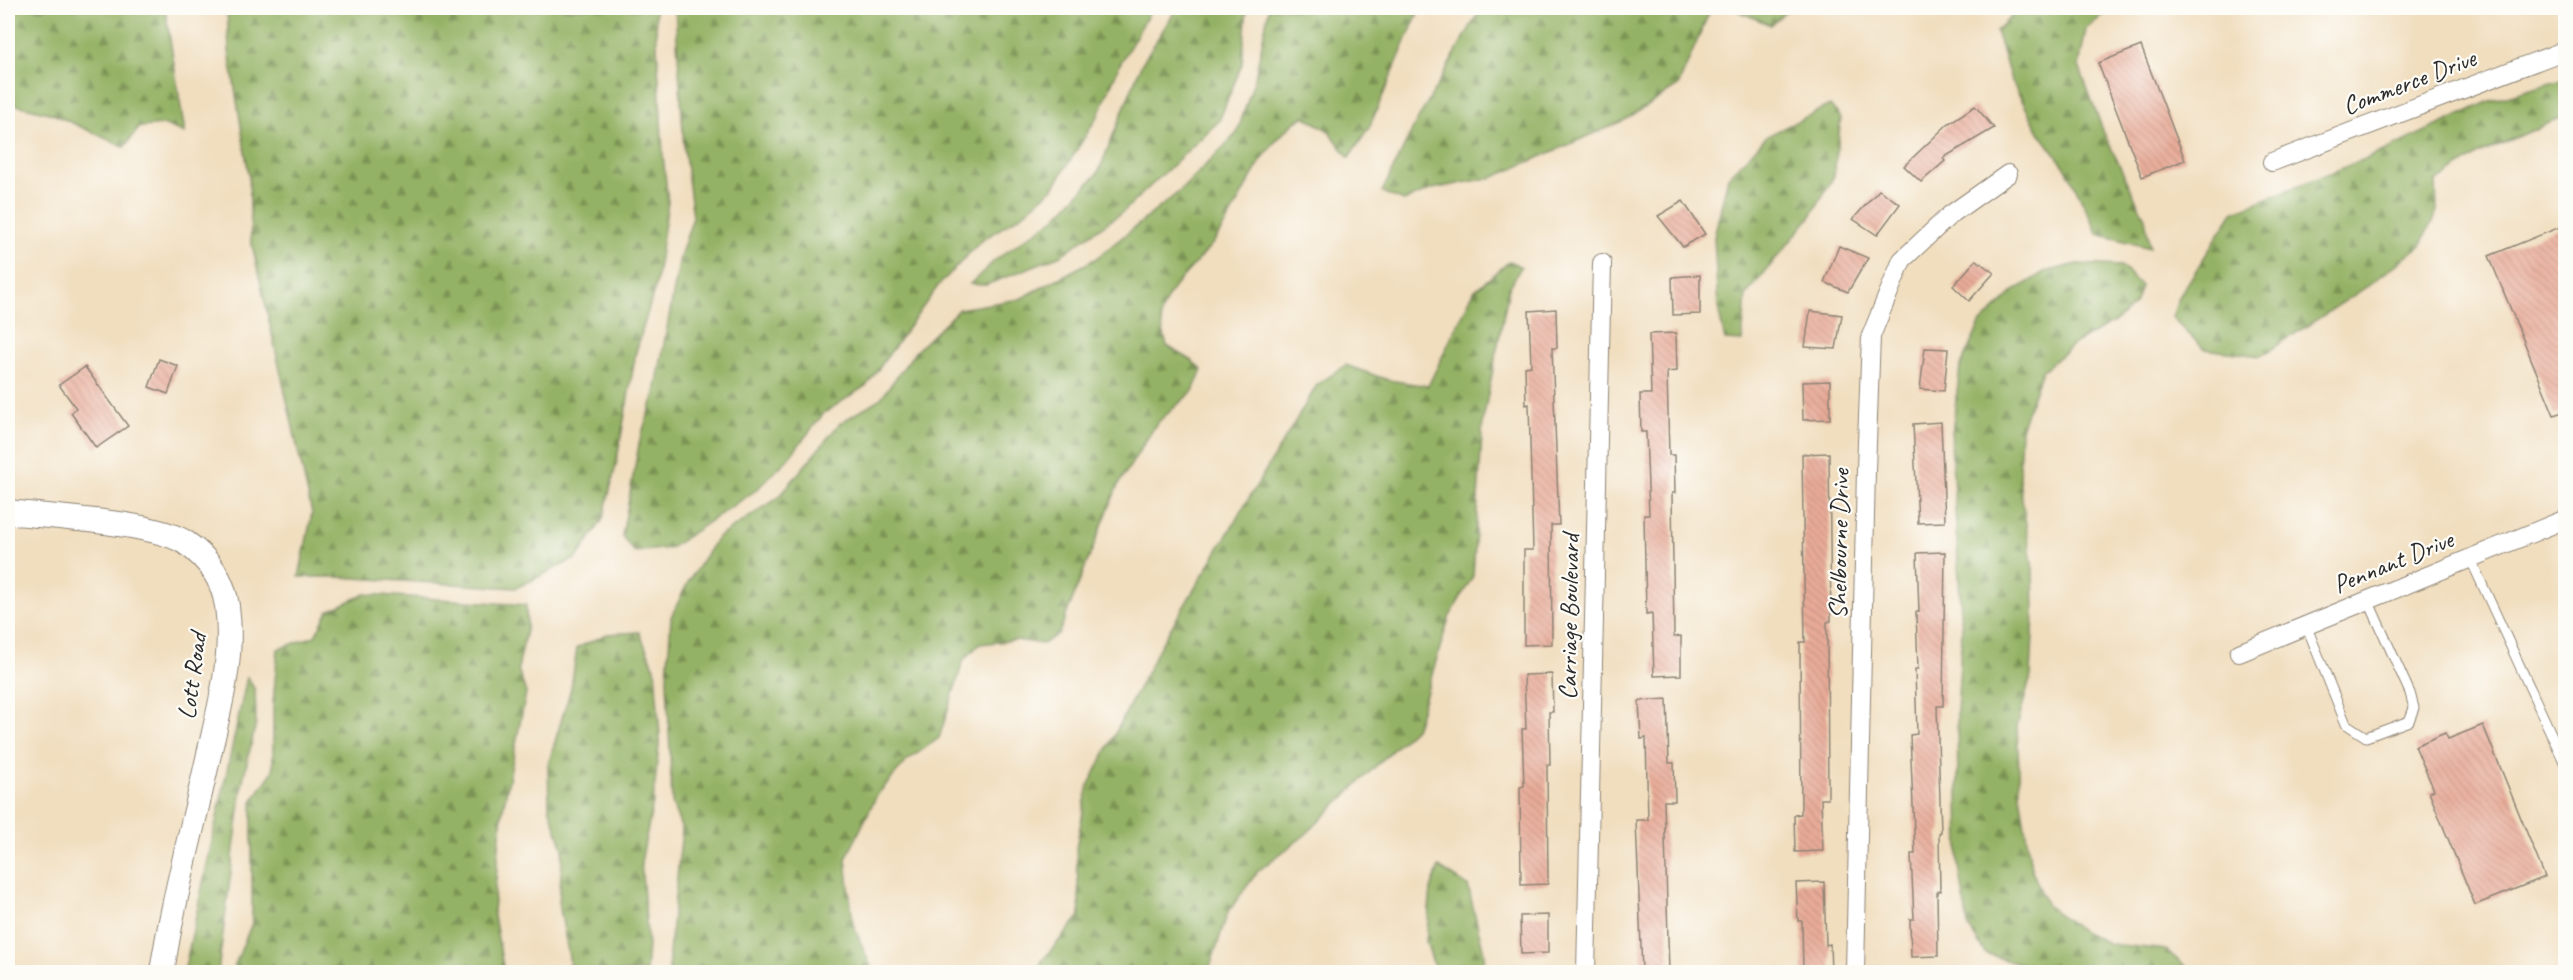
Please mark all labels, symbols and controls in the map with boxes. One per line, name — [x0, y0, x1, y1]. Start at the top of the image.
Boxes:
street label: Commerce Drive — [2338, 41, 2482, 122]
street label: Shelbourne Drive — [1821, 467, 1857, 619]
street label: Pennant Drive — [2328, 522, 2460, 601]
street label: Carriage Boulevard — [1551, 530, 1587, 700]
street label: Lott Road — [170, 627, 215, 721]

